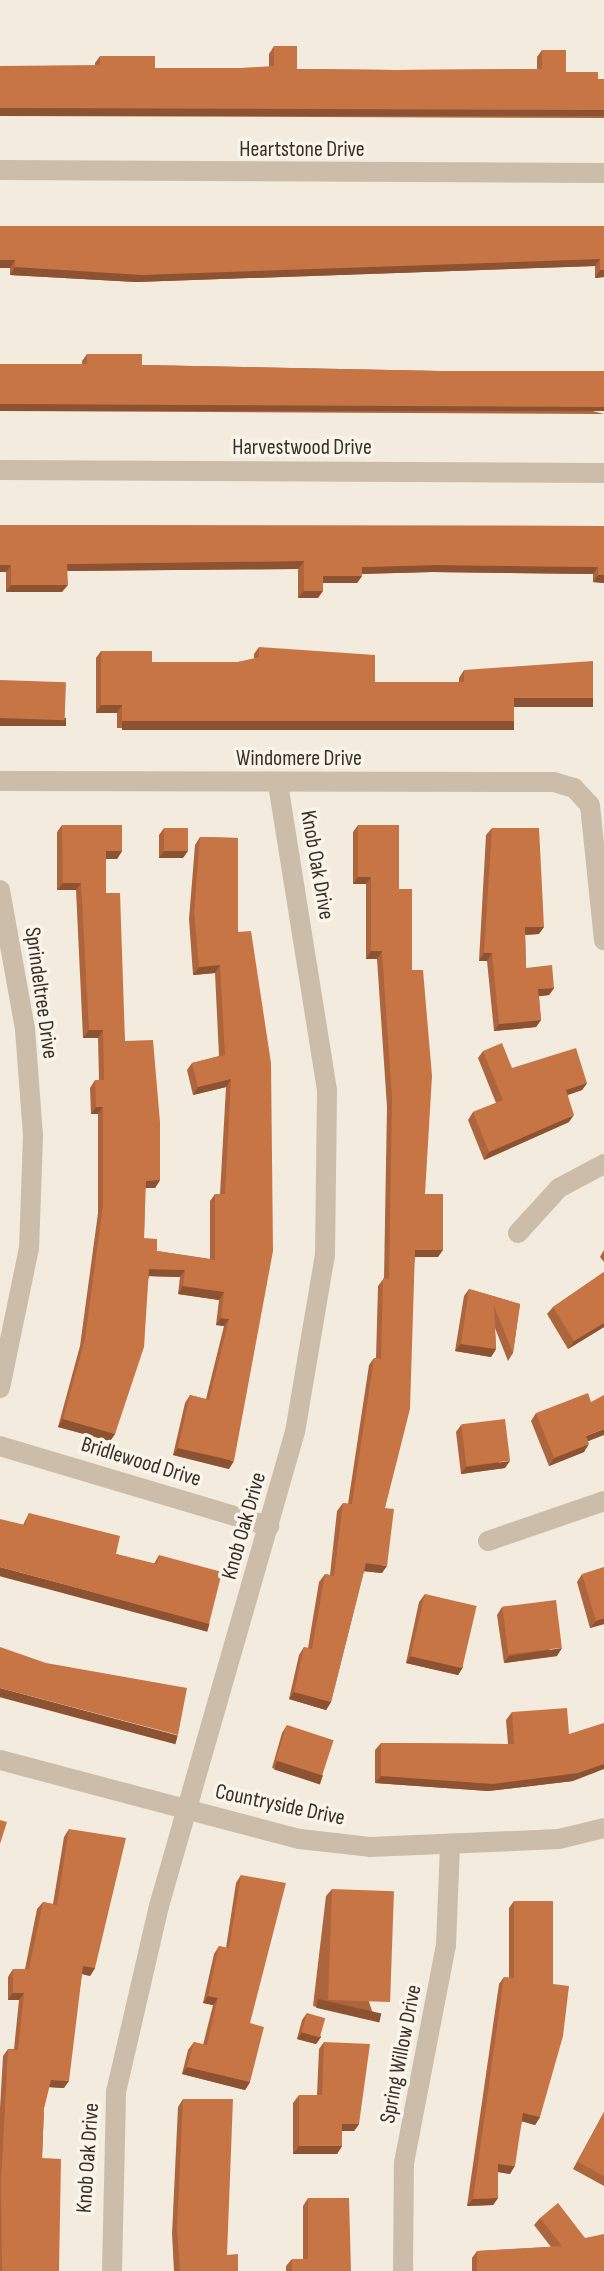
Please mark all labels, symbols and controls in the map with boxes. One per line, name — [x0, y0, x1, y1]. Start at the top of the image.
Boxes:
street label: Heartstone Drive — [239, 137, 365, 163]
street label: Harvestwood Drive — [232, 435, 372, 461]
street label: Windomere Drive — [236, 746, 362, 772]
street label: Knob Oak Drive — [294, 808, 340, 922]
street label: Sprindeltree Drive — [19, 925, 63, 1061]
street label: Bridlewood Drive — [78, 1431, 204, 1493]
street label: Knob Oak Drive — [216, 1469, 272, 1583]
street label: Countryside Drive — [213, 1778, 347, 1832]
street label: Spring Willow Drive — [375, 1983, 427, 2125]
street label: Knob Oak Drive — [71, 2102, 105, 2214]

